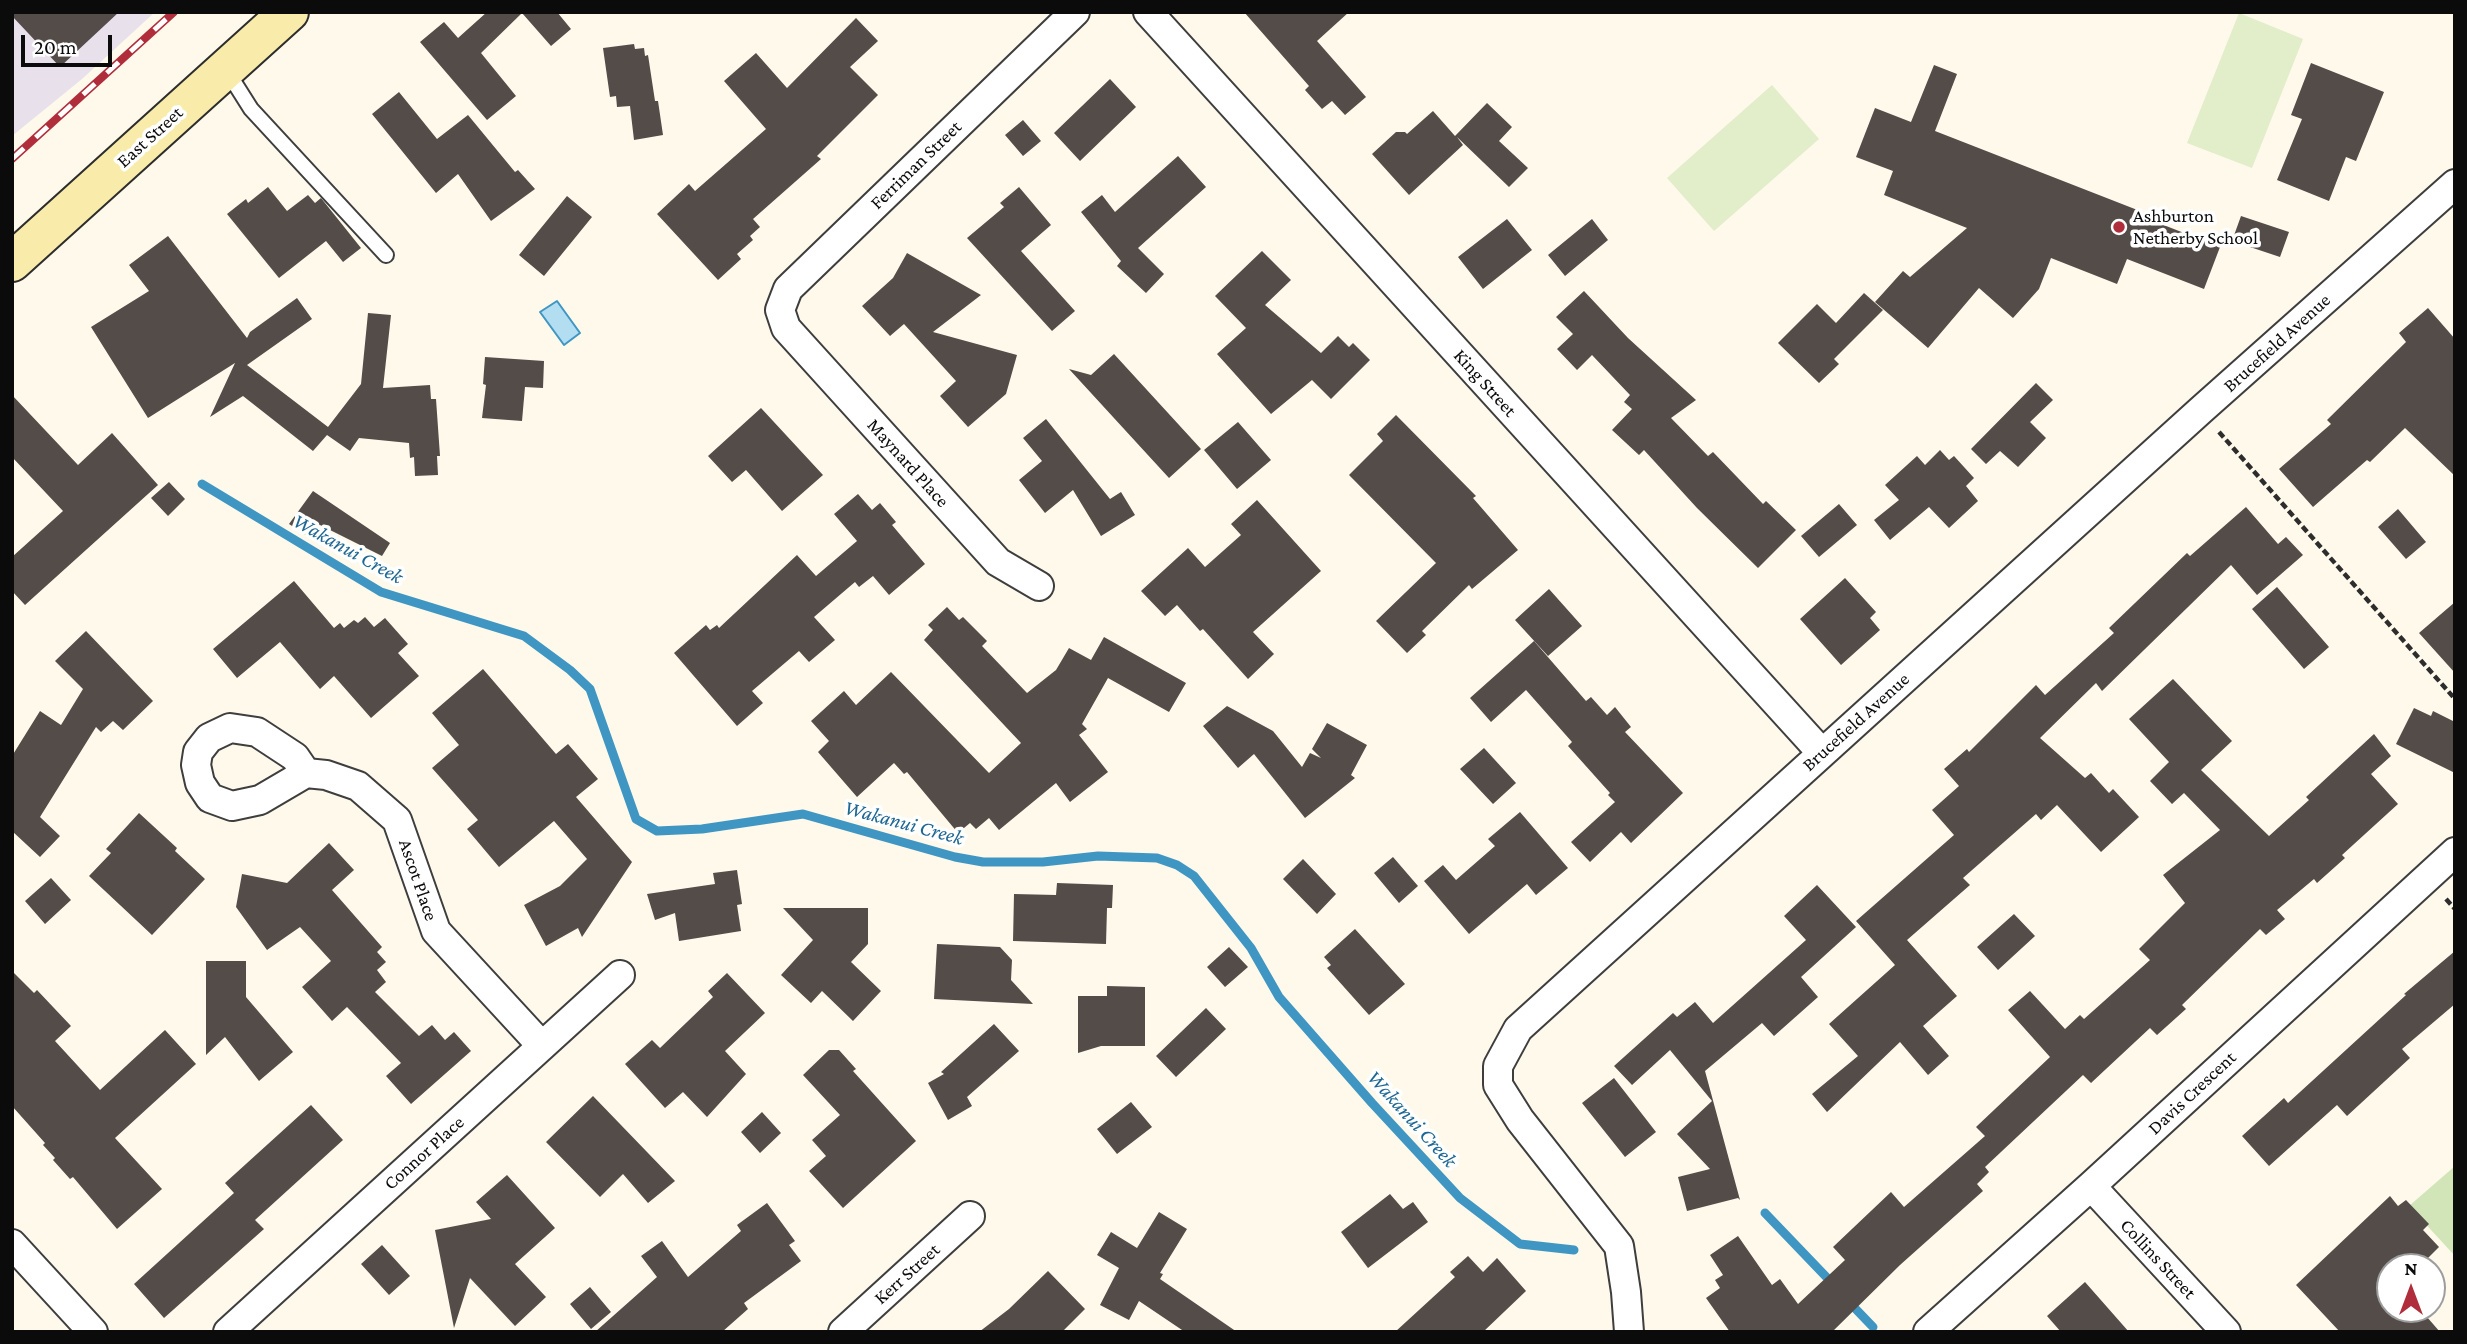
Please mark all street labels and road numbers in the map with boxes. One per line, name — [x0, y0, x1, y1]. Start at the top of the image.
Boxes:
street label: East Street — [112, 101, 188, 173]
street label: Ferriman Street — [866, 116, 966, 214]
street label: Brucefield Avenue — [2219, 289, 2335, 397]
street label: King Street — [1449, 344, 1521, 422]
street label: Maynard Place — [862, 414, 954, 512]
street label: Brucefield Avenue — [1798, 668, 1914, 776]
street label: Ascot Place — [393, 836, 443, 924]
street label: Davis Crescent — [2143, 1046, 2241, 1140]
street label: Connor Place — [379, 1111, 469, 1195]
street label: Collins Street — [2115, 1214, 2201, 1304]
street label: Kerr Street — [869, 1239, 945, 1309]

